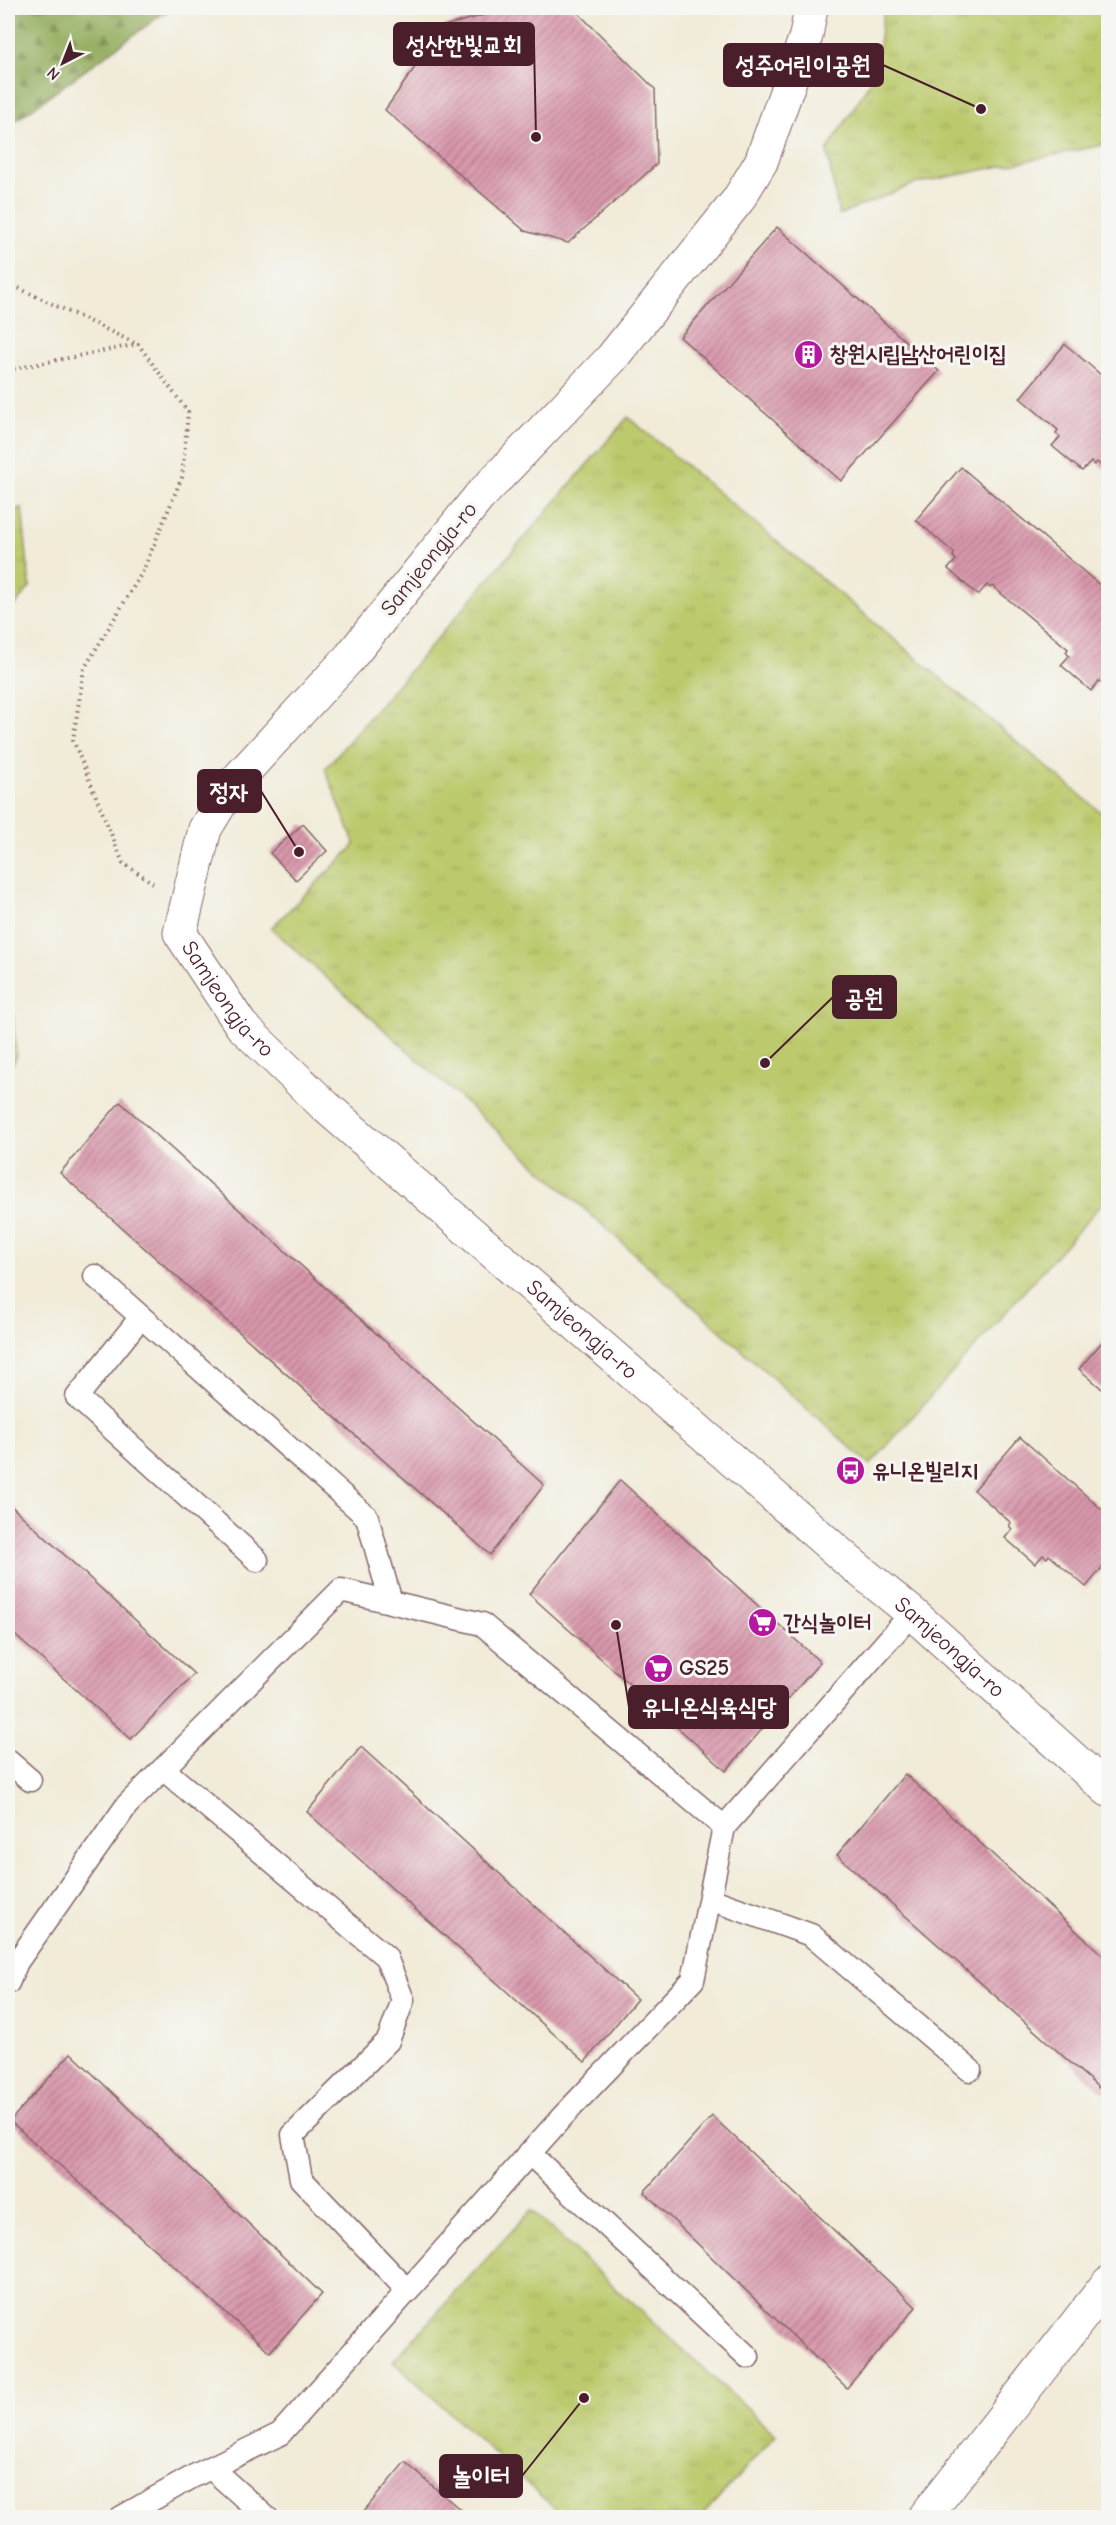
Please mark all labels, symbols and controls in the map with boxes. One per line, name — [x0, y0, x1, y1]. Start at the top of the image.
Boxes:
callout: 성산한빛교회 — [394, 23, 534, 65]
text: 성산한빛교회 — [406, 31, 522, 59]
north arrow — [33, 33, 93, 93]
callout: 성주어린이공원 — [724, 44, 883, 86]
text: 성주어린이공원 — [735, 51, 871, 79]
text: N — [44, 63, 64, 84]
building icon: 창원시립남산어린이집 — [793, 338, 825, 370]
place label: 창원시립남산어린이집 — [830, 341, 1007, 367]
street label: Samjeongja-ro — [375, 497, 483, 621]
callout: 정자 — [198, 770, 261, 812]
text: 정자 — [210, 778, 248, 806]
street label: Samjeongja-ro — [176, 936, 279, 1063]
callout: 공원 — [833, 976, 896, 1018]
text: 공원 — [845, 984, 883, 1012]
street label: Samjeongja-ro — [521, 1274, 643, 1385]
bus stop icon: 유니온빌리지 — [835, 1455, 867, 1487]
place label: 유니온빌리지 — [872, 1458, 978, 1484]
street label: Samjeongja-ro — [889, 1591, 1010, 1703]
supermarket icon: 간식놀이터 — [746, 1607, 778, 1639]
place label: 간식놀이터 — [783, 1610, 872, 1636]
supermarket icon: GS25 — [642, 1652, 674, 1684]
place label: GS25 — [679, 1655, 729, 1681]
callout: 유니온식육식당 — [629, 1686, 788, 1728]
text: 유니온식육식당 — [641, 1693, 777, 1721]
callout: 놀이터 — [440, 2455, 522, 2497]
text: 놀이터 — [452, 2462, 510, 2490]

